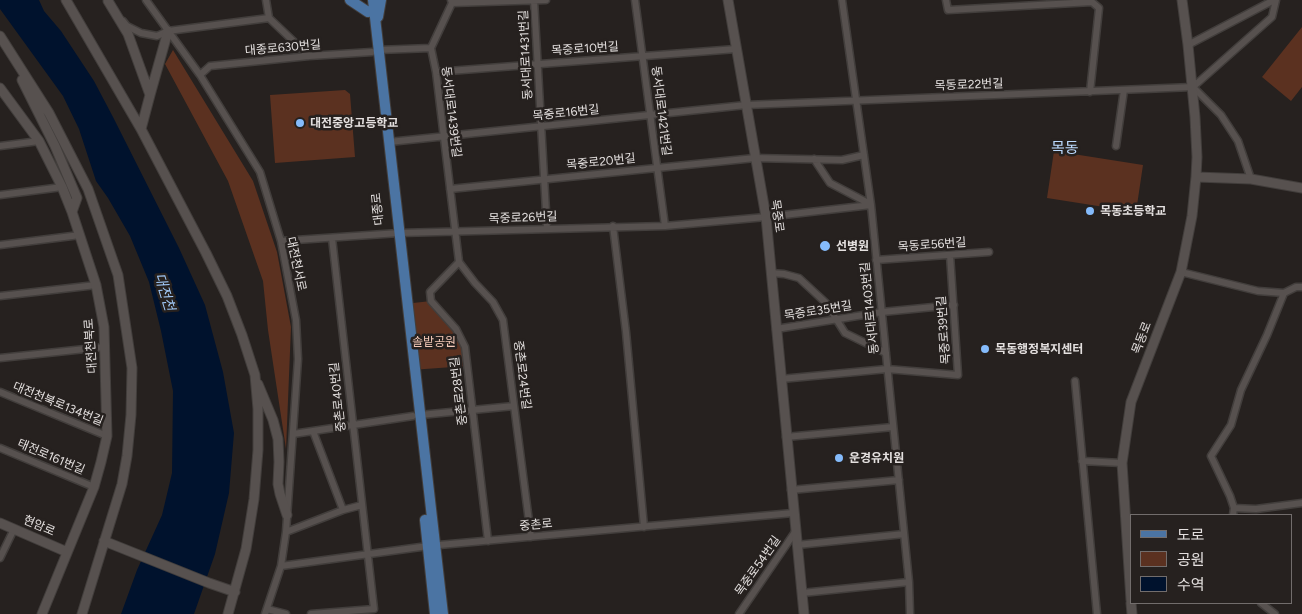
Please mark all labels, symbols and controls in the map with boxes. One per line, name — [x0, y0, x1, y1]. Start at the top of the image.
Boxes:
street label: 동서대로1431번길 — [516, 10, 536, 100]
street label: 대종로630번길 — [244, 38, 322, 58]
street label: 목중로10번길 — [551, 39, 619, 59]
street label: 동서대로1439번길 — [438, 65, 464, 159]
street label: 동서대로1421번길 — [648, 65, 674, 157]
street label: 목동로22번길 — [934, 77, 1004, 93]
street label: 목중로16번길 — [532, 102, 600, 124]
place label: 대전중앙고등학교 — [310, 116, 398, 130]
marker: 대전중앙고등학교 — [294, 117, 306, 129]
district label: 목동 — [1051, 140, 1079, 158]
street label: 목중로20번길 — [566, 151, 636, 173]
street label: 대종로 — [369, 192, 387, 226]
street label: 목중로 — [768, 199, 786, 233]
place label: 목동초등학교 — [1100, 204, 1166, 218]
marker: 목동초등학교 — [1084, 205, 1096, 217]
street label: 목중로26번길 — [488, 210, 558, 226]
street label: 목동로56번길 — [897, 235, 967, 255]
street label: 대전천서로 — [283, 236, 309, 292]
marker: 선병원 — [818, 239, 832, 253]
place label: 선병원 — [836, 239, 869, 253]
street label: 동서대로1403번길 — [858, 261, 882, 355]
water label: 대전천 — [150, 271, 178, 313]
street label: 목중로39번길 — [934, 295, 954, 365]
street label: 목중로35번길 — [783, 299, 853, 323]
street label: 대전천북로 — [82, 318, 100, 374]
street label: 목동로 — [1129, 320, 1155, 356]
park label: 솔밭공원 — [412, 335, 456, 349]
street label: 중촌로24번길 — [511, 340, 533, 410]
place label: 목동행정복지센터 — [995, 342, 1083, 356]
marker: 목동행정복지센터 — [979, 343, 991, 355]
street label: 중촌로28번길 — [448, 356, 470, 426]
street label: 중촌로40번길 — [327, 361, 349, 433]
street label: 대전천북로134번길 — [11, 379, 105, 429]
street label: 태전로161번길 — [15, 436, 87, 478]
place label: 운경유치원 — [849, 451, 904, 465]
marker: 운경유치원 — [833, 452, 845, 464]
street label: 현암로 — [21, 513, 57, 539]
legend — [1130, 514, 1292, 604]
street label: 중촌로 — [519, 516, 553, 534]
text: 도로 — [1177, 526, 1205, 544]
street label: 목중로54번길 — [732, 533, 784, 599]
text: 공원 — [1177, 551, 1205, 569]
text: 수역 — [1177, 576, 1205, 594]

